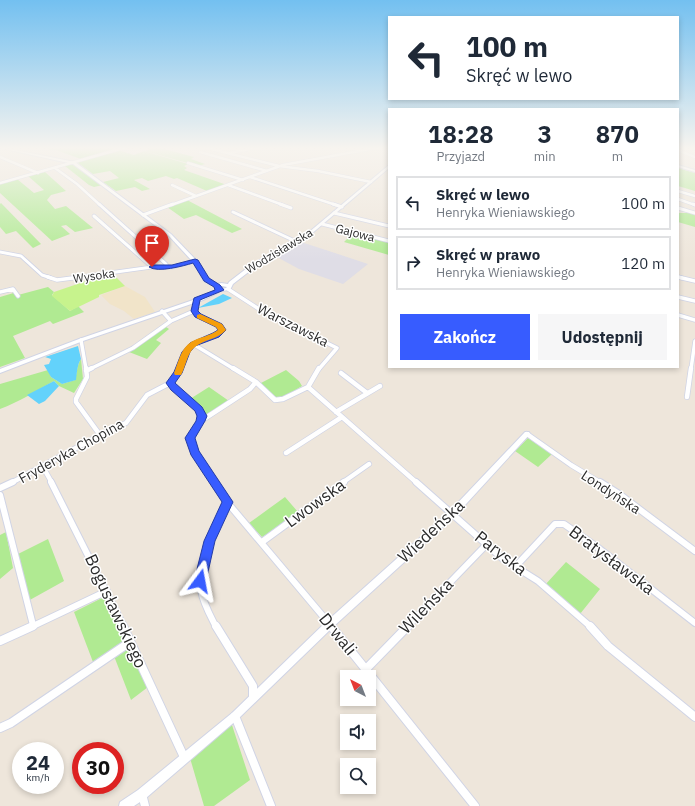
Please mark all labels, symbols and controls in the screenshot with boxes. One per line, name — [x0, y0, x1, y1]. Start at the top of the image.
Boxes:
text: 100 m — [466, 28, 548, 65]
icon: left — [400, 32, 452, 84]
text: Skręć w lewo — [466, 64, 572, 87]
text: 18:28 — [428, 118, 494, 150]
text: 3 — [537, 118, 552, 150]
text: 870 — [596, 118, 639, 150]
text: Przyjazd — [436, 148, 485, 165]
text: min — [534, 148, 556, 165]
text: m — [612, 148, 623, 165]
text: Skręć w lewo — [436, 185, 530, 204]
icon: left — [402, 192, 424, 214]
text: 100 m — [621, 194, 665, 213]
text: Henryka Wieniawskiego — [436, 204, 575, 221]
street label: Gajowa — [334, 220, 377, 245]
street label: Wodzisławska — [242, 224, 316, 277]
pin — [135, 226, 169, 267]
icon: arrive — [141, 232, 163, 254]
text: Skręć w prawo — [436, 245, 540, 264]
icon: right — [402, 252, 424, 274]
text: 120 m — [621, 254, 665, 273]
text: Henryka Wieniawskiego — [436, 264, 575, 281]
street label: Wysoka — [72, 265, 116, 286]
street label: Warszawska — [254, 299, 332, 351]
button: Zakończ — [400, 314, 530, 360]
button: Udostępnij — [538, 314, 667, 360]
street label: Fryderyka Chopina — [15, 414, 127, 487]
street label: Londyńska — [578, 466, 645, 518]
street label: Lwowska — [280, 474, 350, 532]
street label: Wiedeńska — [393, 494, 469, 568]
street label: Bratysławska — [565, 521, 659, 599]
street label: Paryska — [470, 526, 532, 580]
street label: Bogusławskiego — [80, 550, 152, 672]
position arrow — [179, 560, 221, 602]
street label: Wileńska — [394, 573, 458, 639]
street label: Drwali — [314, 608, 362, 660]
north arrow — [340, 670, 376, 706]
map controls — [340, 670, 376, 794]
button: sound — [340, 714, 376, 750]
speed limit sign: 30 — [72, 742, 124, 794]
text: 24 — [26, 749, 50, 776]
button: search — [340, 758, 376, 794]
text: km/h — [26, 771, 50, 784]

